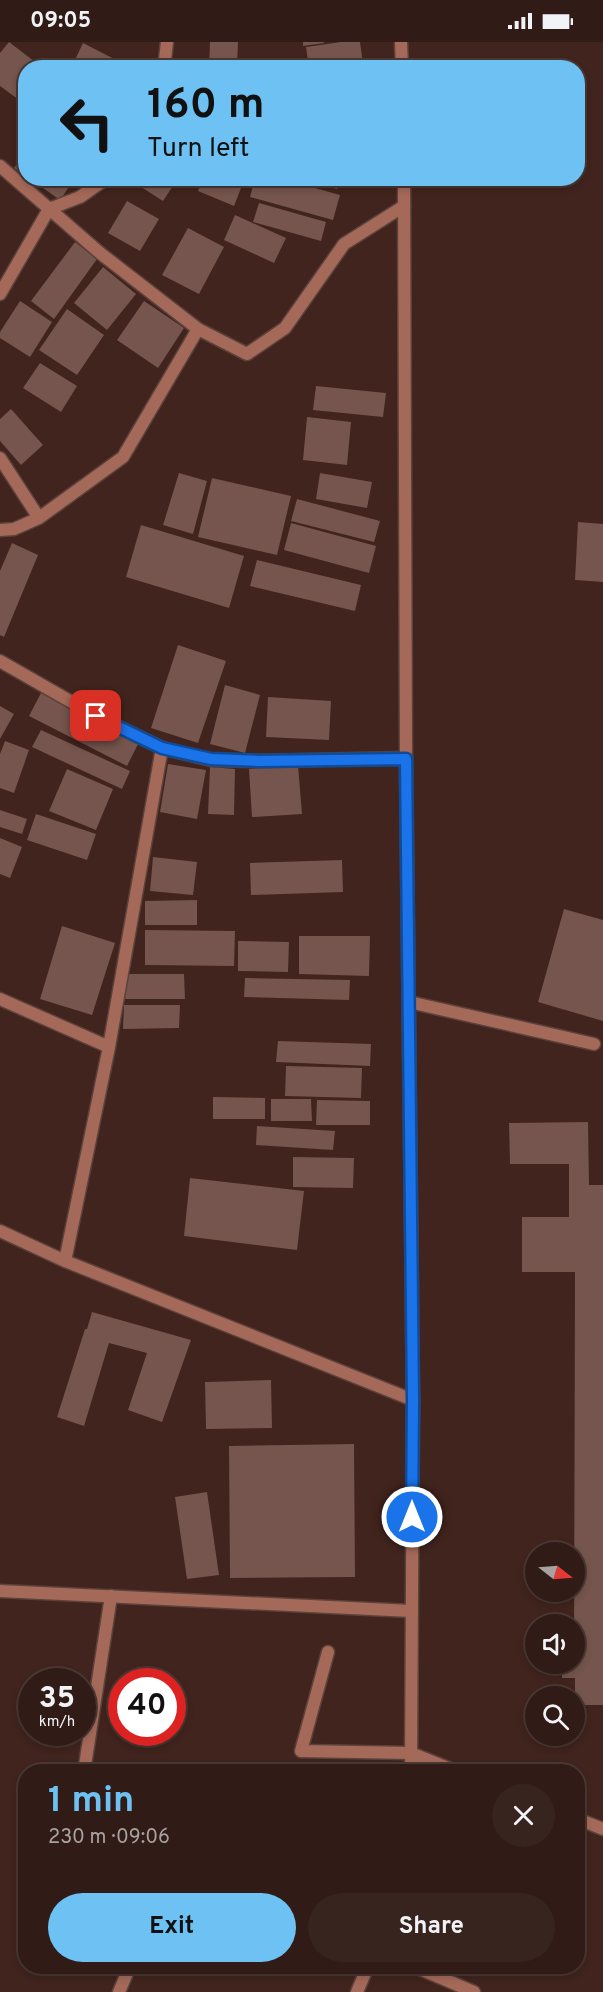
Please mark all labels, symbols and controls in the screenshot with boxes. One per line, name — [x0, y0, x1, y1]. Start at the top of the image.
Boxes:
text: 09:05 — [30, 8, 91, 35]
text: 160 m — [147, 80, 265, 133]
icon: left — [48, 84, 126, 162]
text: Turn left — [147, 132, 249, 166]
pin — [70, 690, 121, 741]
icon: arrive — [79, 699, 112, 732]
position arrow — [380, 1485, 444, 1549]
north arrow — [525, 1542, 585, 1602]
map controls — [525, 1542, 585, 1746]
button: sound — [525, 1614, 585, 1674]
speed limit sign: 40 — [108, 1668, 186, 1746]
text: 35 — [39, 1681, 75, 1718]
button: search — [525, 1686, 585, 1746]
text: km/h — [39, 1713, 75, 1732]
text: 1 min — [48, 1779, 134, 1825]
button: close — [492, 1784, 555, 1847]
text: 230 m · 09:06 — [48, 1825, 170, 1851]
button: Exit — [48, 1893, 296, 1962]
button: Share — [308, 1893, 555, 1962]

